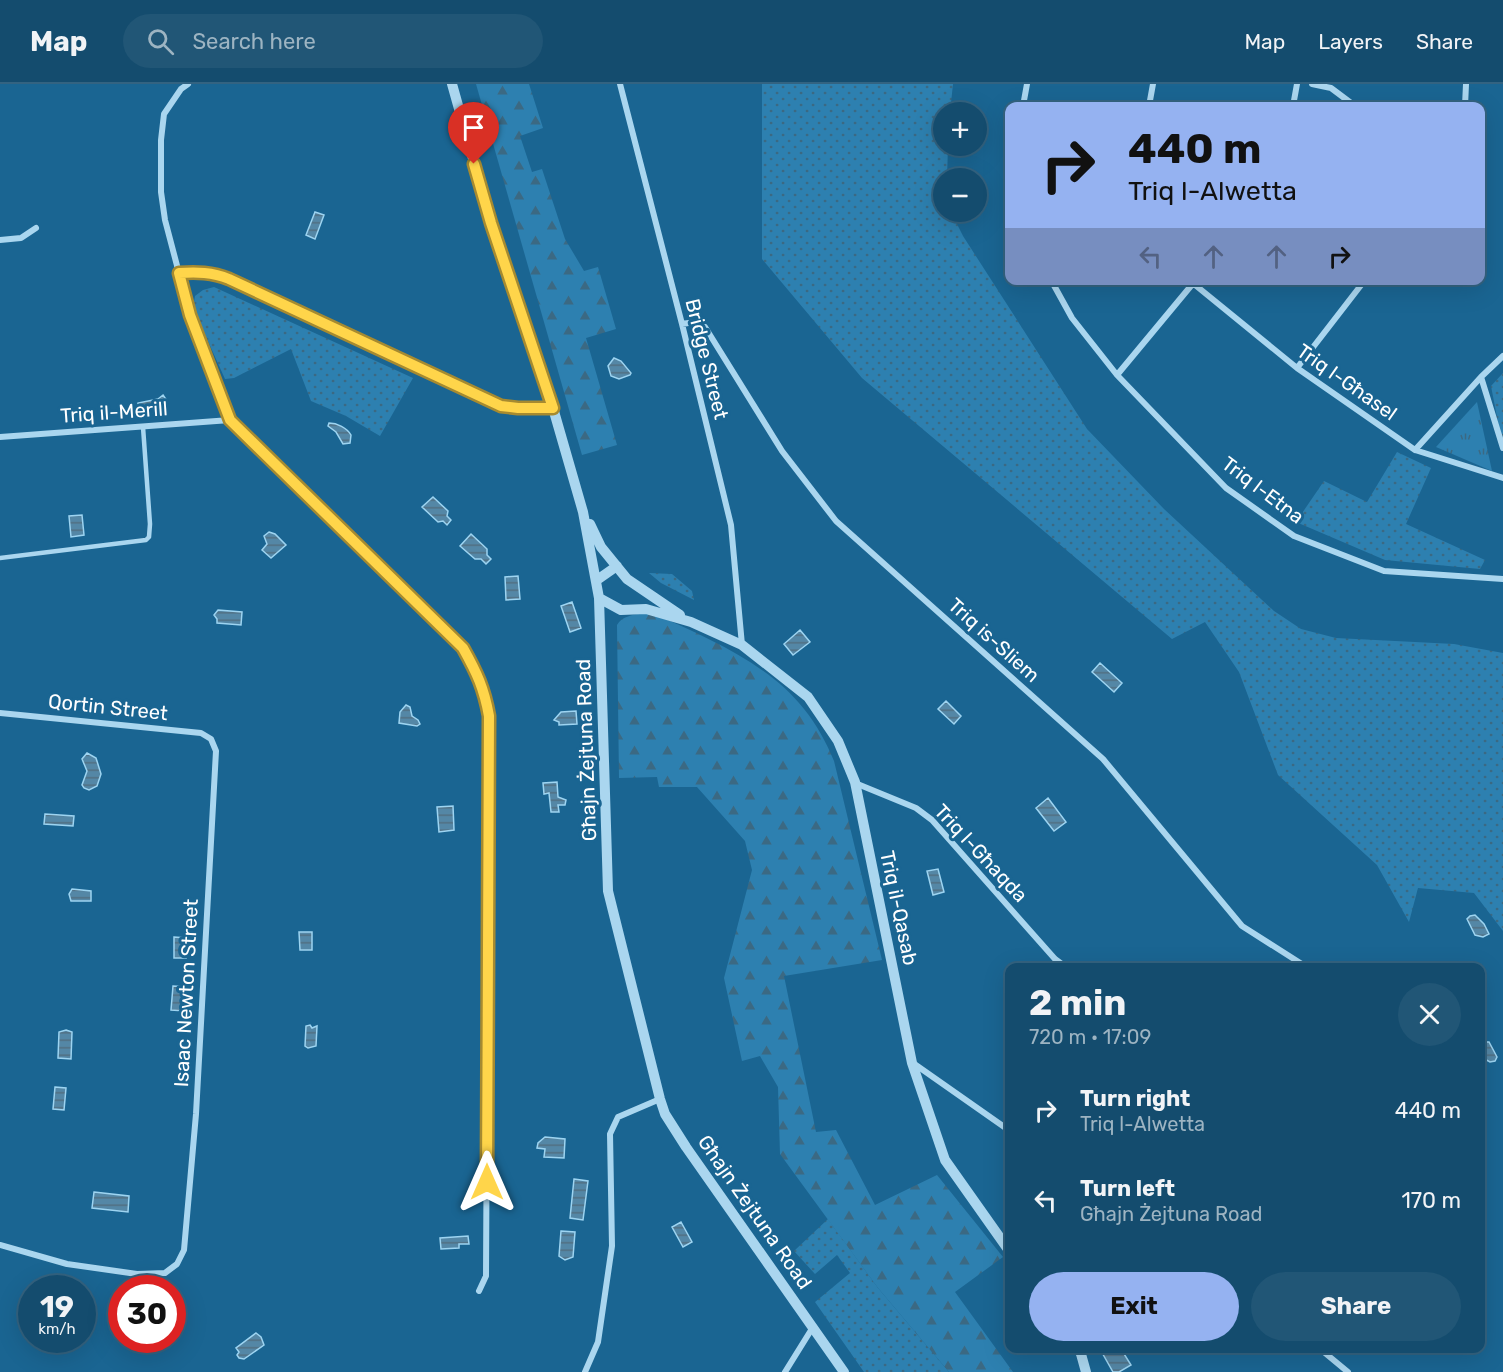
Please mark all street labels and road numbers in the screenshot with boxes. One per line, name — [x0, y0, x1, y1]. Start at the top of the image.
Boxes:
street label: Bridge Street — [680, 296, 734, 422]
street label: Triq l-Għasel — [1292, 339, 1402, 425]
street label: Triq il-Merill — [59, 396, 169, 428]
street label: Triq l-Etna — [1217, 451, 1309, 529]
street label: Triq is-Sliem — [943, 593, 1045, 687]
street label: Għajn Żejtuna Road — [571, 658, 601, 842]
street label: Qortin Street — [47, 689, 169, 725]
street label: Triq l-Għaqda — [929, 799, 1033, 907]
street label: Triq il-Qasab — [875, 849, 923, 967]
street label: Isaac Newton Street — [169, 898, 203, 1088]
street label: Għajn Żejtuna Road — [693, 1130, 817, 1294]

